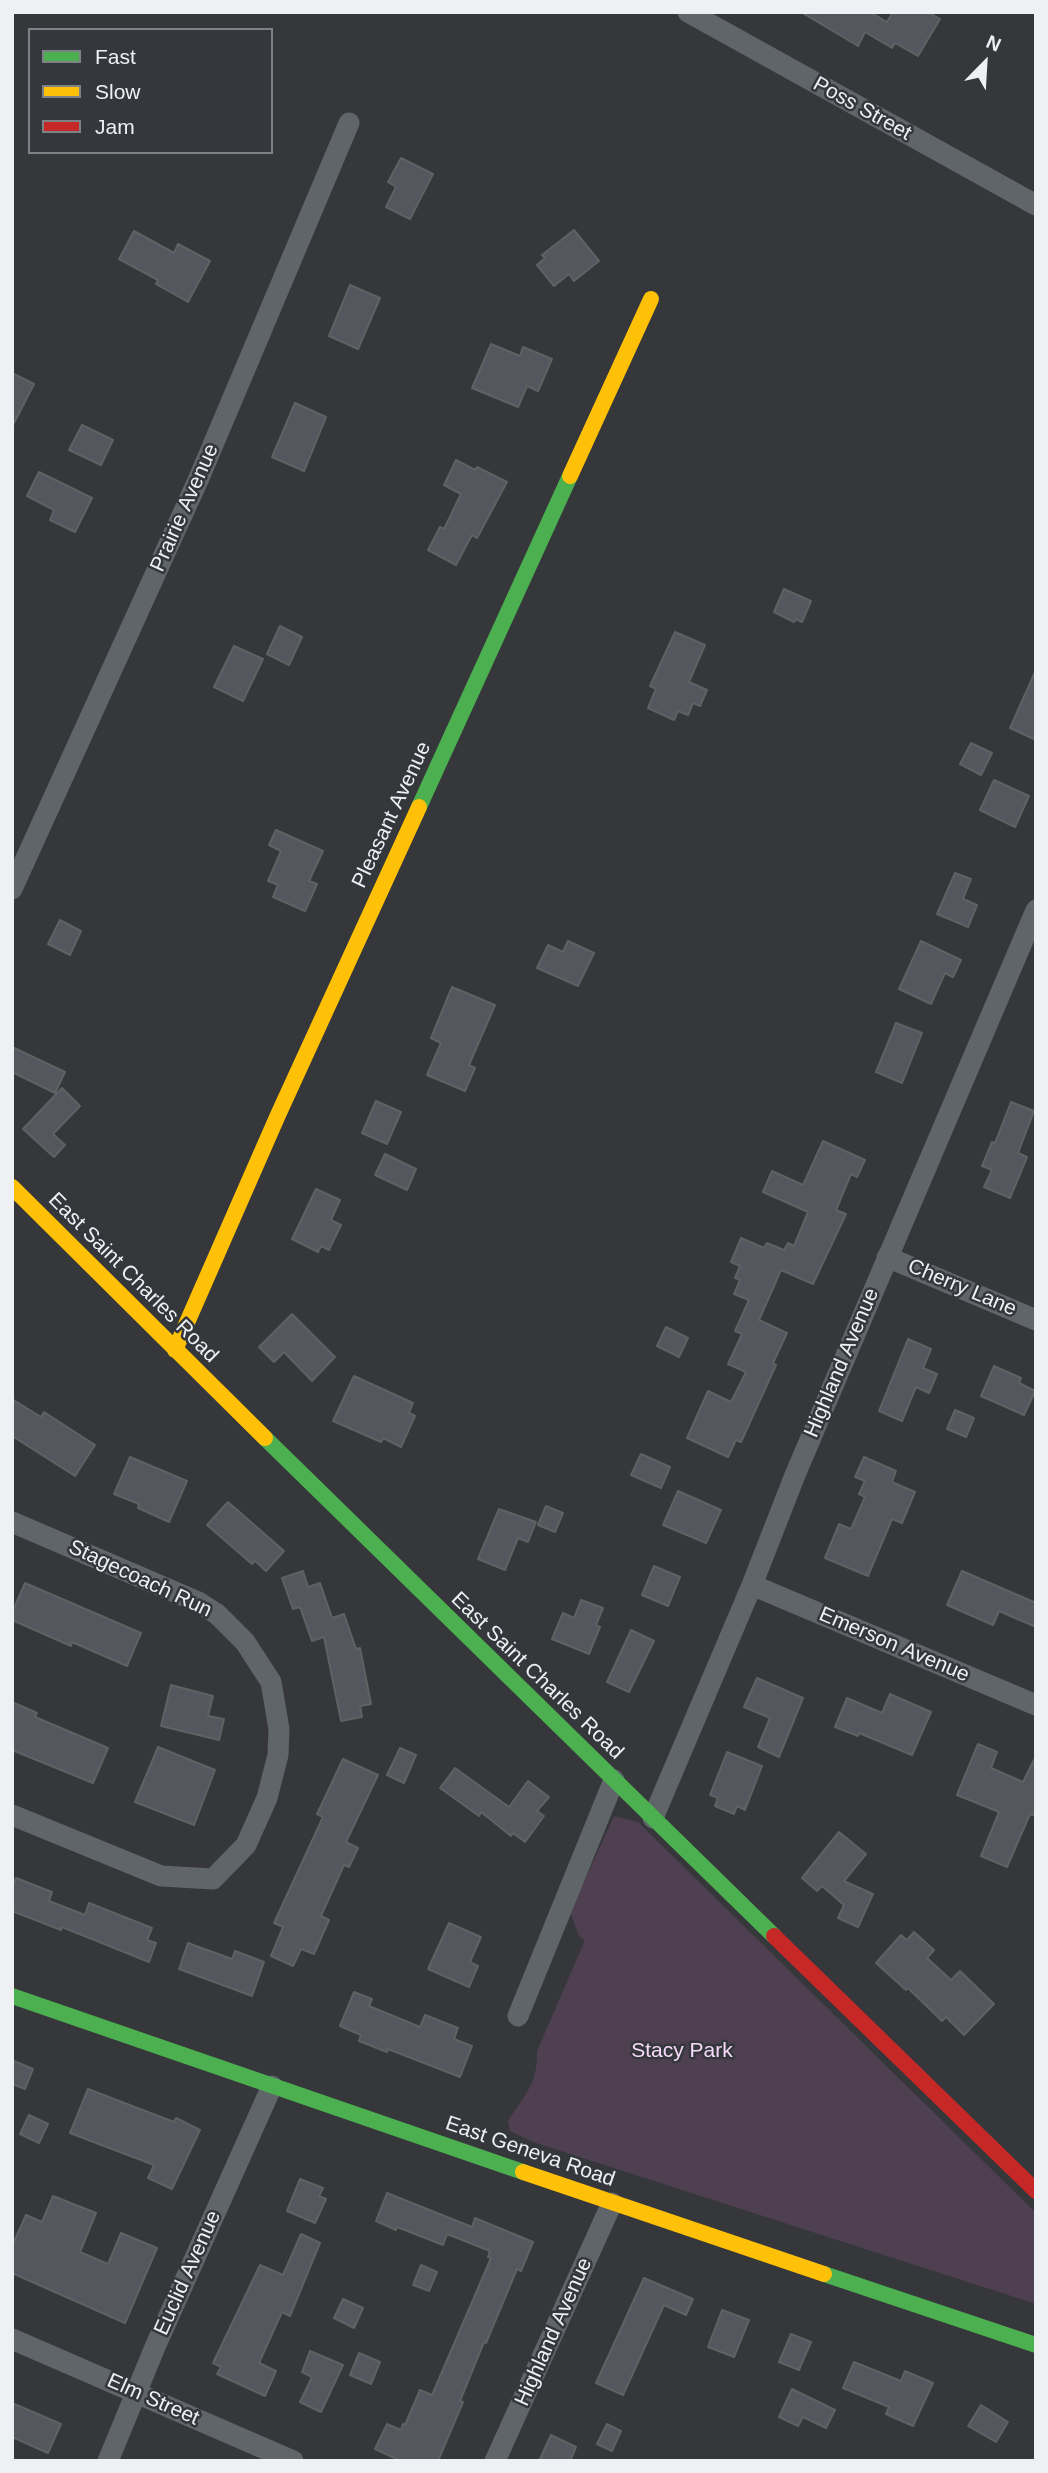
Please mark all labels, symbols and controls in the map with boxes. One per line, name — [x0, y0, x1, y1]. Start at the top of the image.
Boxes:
legend — [28, 28, 273, 154]
north arrow — [950, 28, 1020, 98]
text: N — [983, 31, 1004, 56]
text: Fast — [95, 45, 136, 68]
street label: Poss Street — [808, 72, 916, 146]
text: Slow — [95, 80, 141, 103]
text: Jam — [95, 115, 135, 138]
street label: Prairie Avenue — [146, 440, 224, 576]
street label: Pleasant Avenue — [347, 738, 437, 892]
street label: East Saint Charles Road — [43, 1188, 223, 1368]
street label: Cherry Lane — [904, 1254, 1020, 1322]
street label: Highland Avenue — [799, 1285, 885, 1441]
street label: Stagecoach Run — [64, 1535, 216, 1623]
street label: East Saint Charles Road — [446, 1587, 628, 1765]
street label: Emerson Avenue — [815, 1602, 973, 1688]
park label: Stacy Park — [631, 2038, 733, 2064]
street label: East Geneva Road — [442, 2111, 618, 2193]
street label: Euclid Avenue — [149, 2207, 227, 2339]
street label: Highland Avenue — [510, 2254, 598, 2410]
street label: Elm Street — [103, 2369, 203, 2431]

